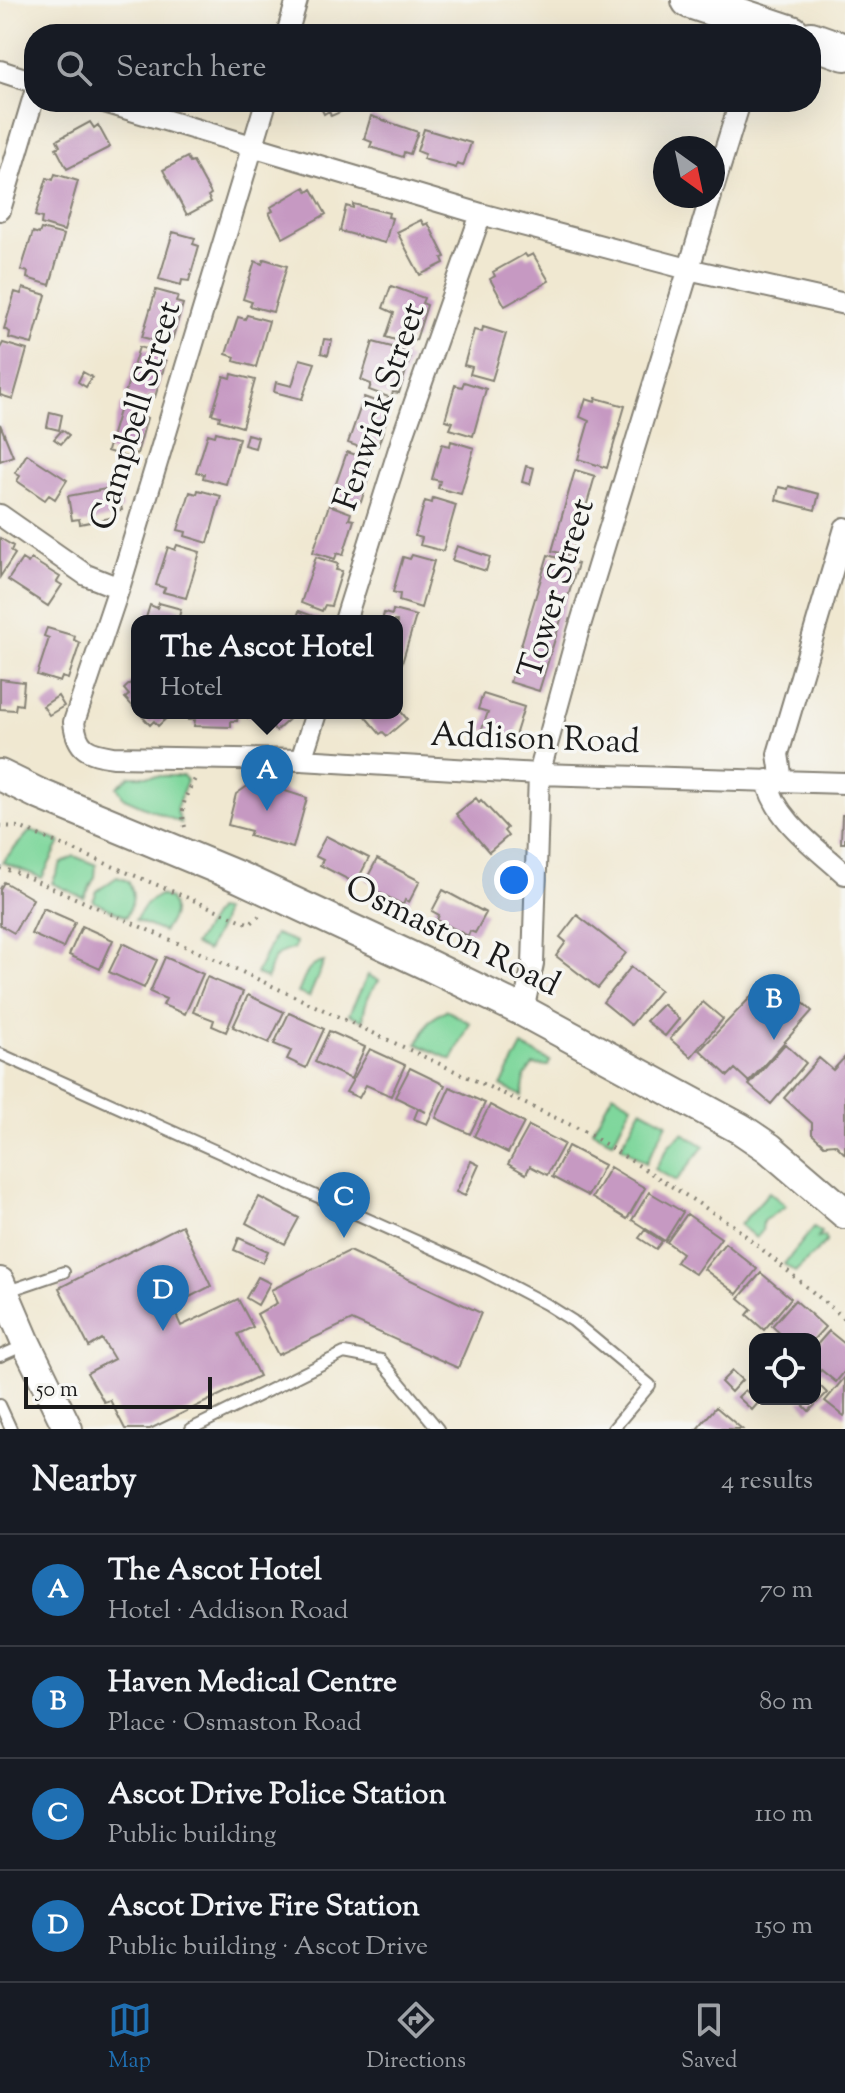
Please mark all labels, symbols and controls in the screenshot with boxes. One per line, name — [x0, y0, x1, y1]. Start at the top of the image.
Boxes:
search box — [24, 24, 821, 112]
icon: search — [52, 46, 96, 90]
text: Search here — [116, 47, 266, 90]
north arrow — [653, 136, 725, 208]
street label: Campbell Street — [79, 295, 195, 537]
street label: Fenwick Street — [323, 296, 440, 518]
street label: Tower Street — [507, 492, 609, 685]
popup — [131, 615, 403, 719]
text: The Ascot Hotel — [160, 627, 374, 670]
text: Hotel — [160, 670, 223, 707]
street label: Addison Road — [430, 712, 640, 768]
pin: A — [241, 745, 293, 811]
your location — [494, 860, 534, 900]
street label: Osmaston Road — [336, 864, 568, 1010]
pin: B — [748, 974, 800, 1040]
pin: C — [318, 1172, 370, 1238]
pin: D — [137, 1265, 189, 1331]
map controls — [749, 1333, 821, 1405]
button: locate — [749, 1333, 821, 1405]
scale bar — [24, 1373, 212, 1409]
text: 50 m — [36, 1375, 78, 1407]
text: Nearby — [32, 1457, 137, 1506]
text: 4 results — [721, 1463, 813, 1500]
text: The Ascot Hotel — [108, 1550, 322, 1593]
text: A — [47, 1572, 69, 1609]
text: 70 m — [760, 1572, 813, 1609]
text: Hotel · Addison Road — [108, 1593, 349, 1630]
text: Haven Medical Centre — [108, 1662, 397, 1705]
text: B — [50, 1684, 66, 1721]
text: 80 m — [759, 1684, 813, 1721]
text: Place · Osmaston Road — [108, 1705, 362, 1742]
text: Ascot Drive Police Station — [108, 1774, 446, 1817]
text: C — [48, 1796, 68, 1833]
text: 110 m — [755, 1796, 813, 1833]
text: Public building — [108, 1817, 276, 1854]
text: Ascot Drive Fire Station — [108, 1886, 420, 1929]
text: D — [48, 1908, 68, 1945]
text: 150 m — [754, 1908, 813, 1945]
text: Public building · Ascot Drive — [108, 1929, 428, 1966]
tab: Map — [108, 1998, 152, 2078]
tab: Directions — [367, 1998, 466, 2078]
tab: Saved — [681, 1998, 737, 2078]

